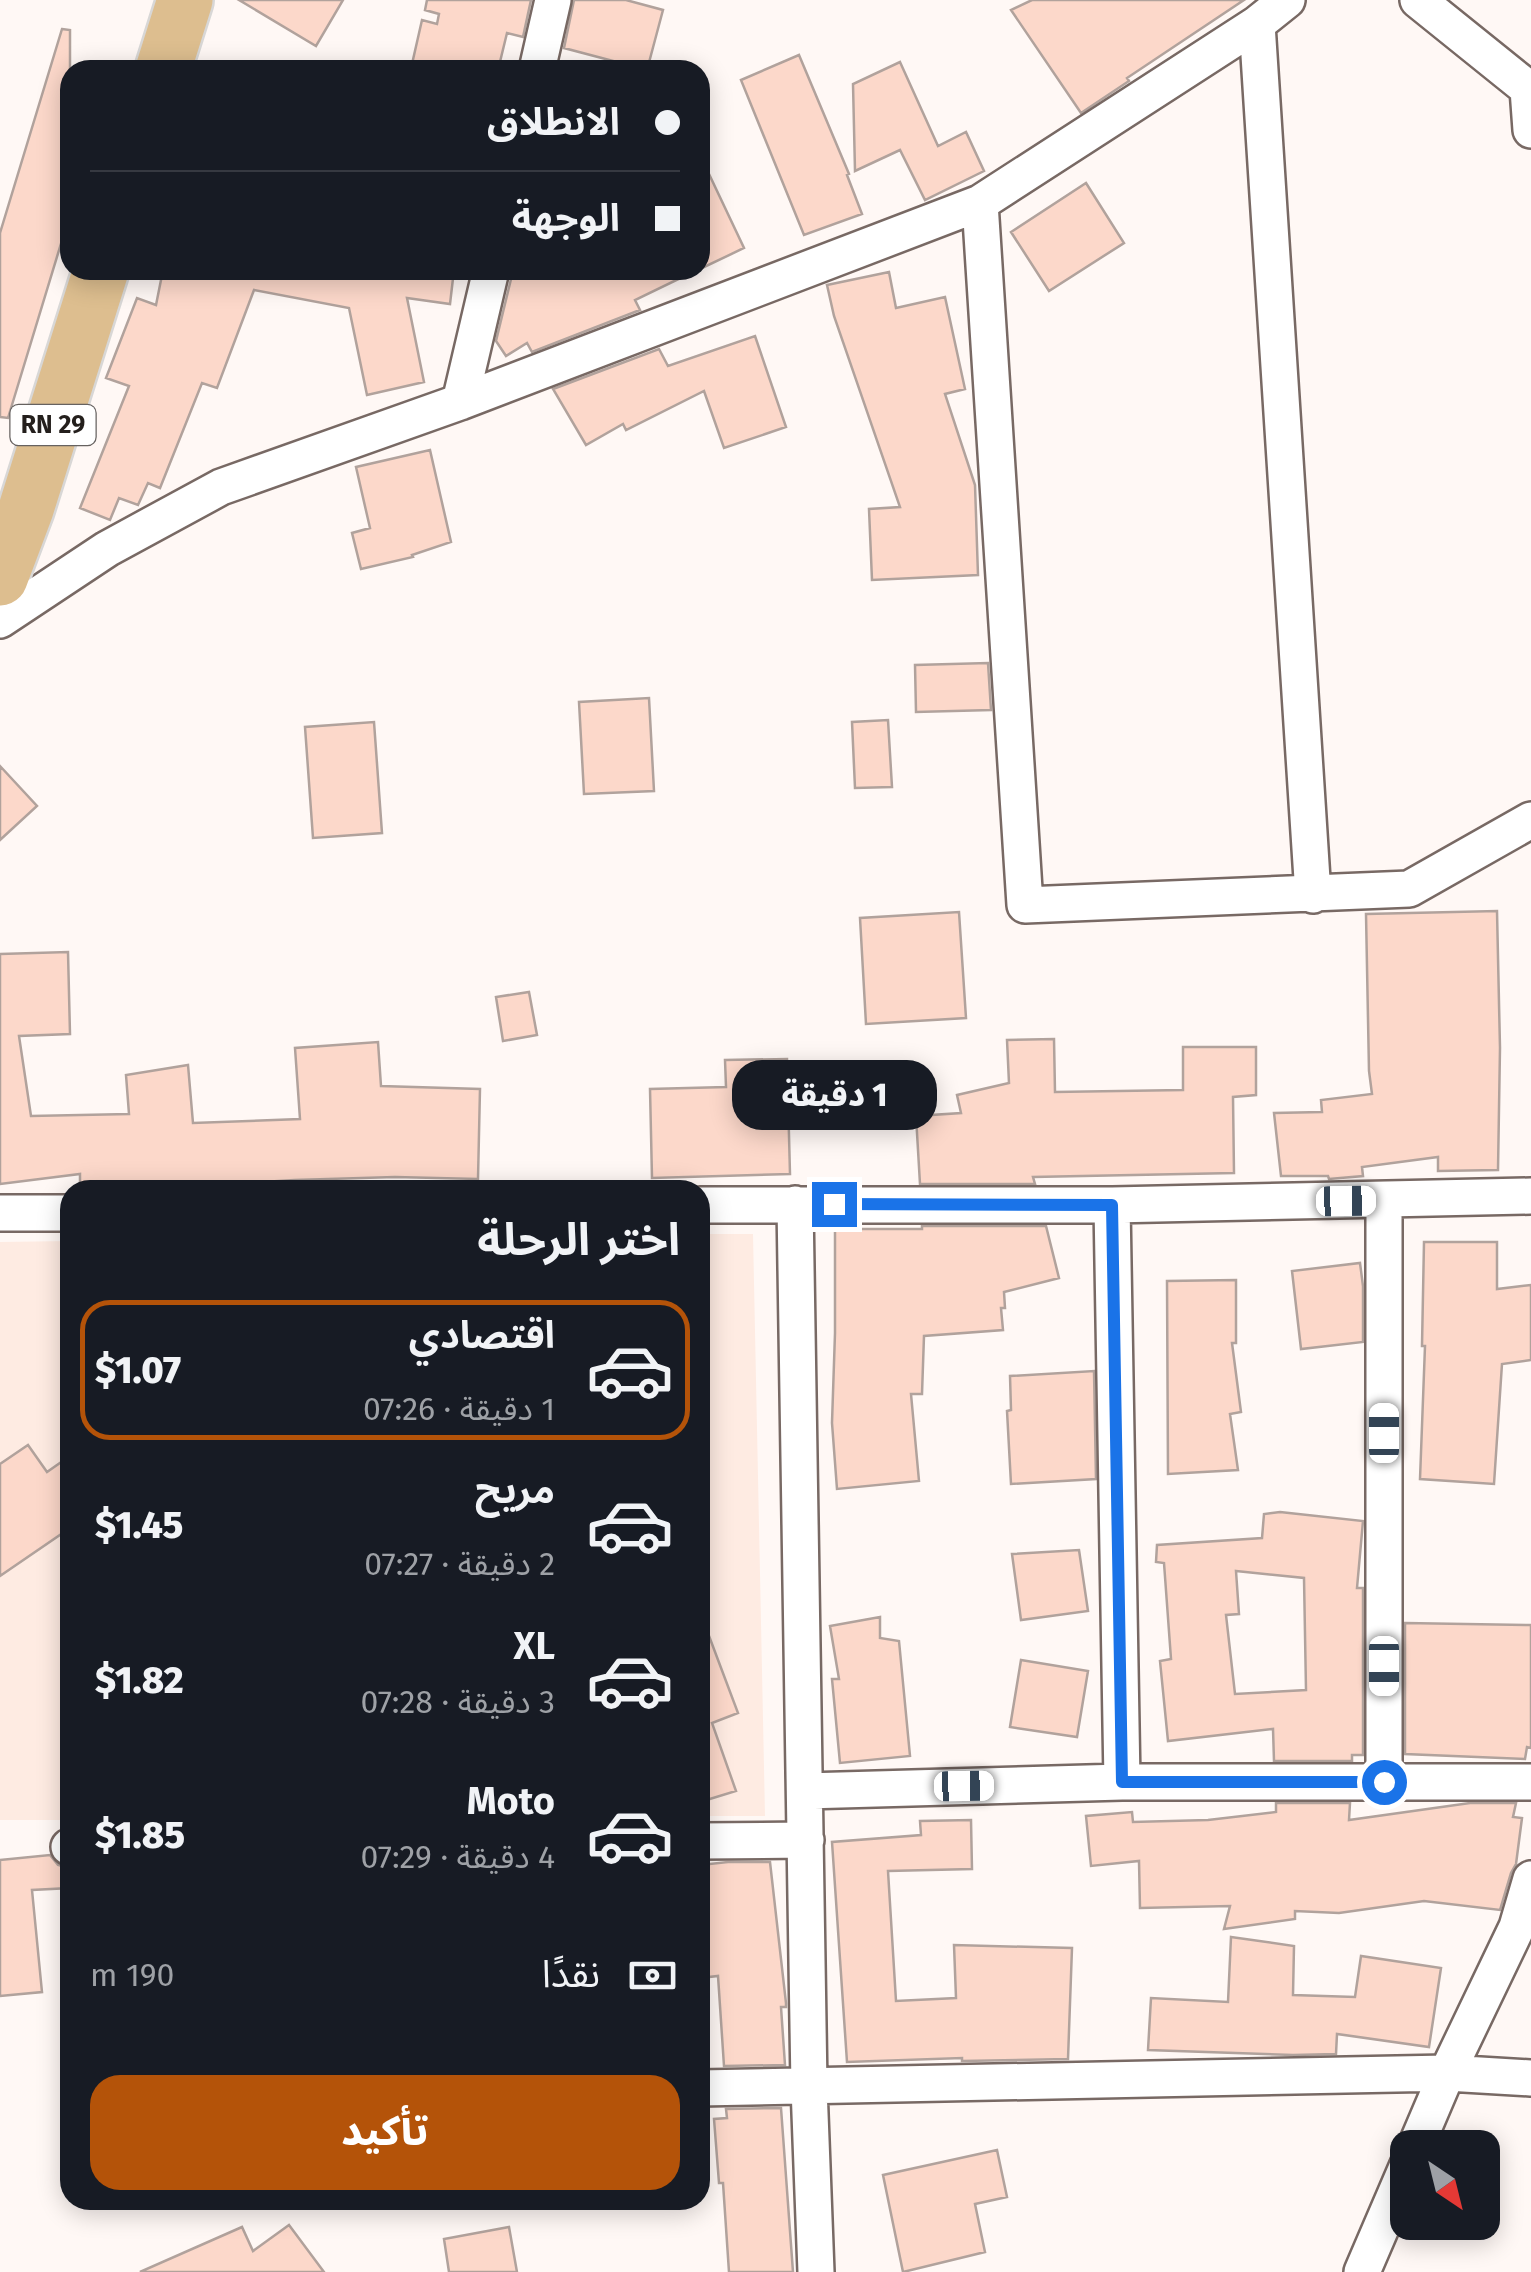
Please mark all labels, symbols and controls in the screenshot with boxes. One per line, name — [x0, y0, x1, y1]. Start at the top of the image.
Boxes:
text: الانطلاق — [487, 99, 620, 145]
text: الوجهة — [512, 195, 620, 241]
road number: RN 29 — [10, 405, 96, 445]
callout: 1 دقيقة — [732, 1059, 936, 1129]
text: 1 دقيقة — [782, 1076, 888, 1114]
route end — [812, 1182, 857, 1227]
car — [1316, 1185, 1376, 1217]
text: اختر الرحلة — [477, 1213, 680, 1267]
text: اقتصادي — [409, 1312, 555, 1358]
icon: car — [585, 1325, 675, 1415]
text: $1.07 — [95, 1347, 181, 1393]
text: 1 دقيقة · 07:26 — [363, 1390, 555, 1428]
car — [1369, 1403, 1399, 1463]
text: مريح — [475, 1467, 555, 1513]
icon: car — [585, 1480, 675, 1570]
text: $1.45 — [95, 1502, 183, 1548]
text: 2 دقيقة · 07:27 — [364, 1545, 555, 1583]
text: XL — [513, 1623, 555, 1669]
icon: car — [585, 1635, 675, 1725]
car — [1369, 1636, 1399, 1696]
text: $1.82 — [95, 1657, 184, 1703]
text: 3 دقيقة · 07:28 — [360, 1683, 555, 1721]
route start — [1362, 1760, 1407, 1805]
car — [934, 1770, 994, 1802]
text: Moto — [467, 1778, 555, 1824]
icon: car — [585, 1790, 675, 1880]
text: $1.85 — [95, 1812, 185, 1858]
text: 4 دقيقة · 07:29 — [361, 1838, 555, 1876]
icon: cash — [625, 1948, 680, 2003]
text: نقدًا — [542, 1951, 600, 1997]
text: 190 m — [90, 1956, 174, 1994]
button: تأكيد — [90, 2075, 680, 2190]
north arrow — [1390, 2130, 1500, 2240]
map controls — [1390, 2130, 1500, 2240]

